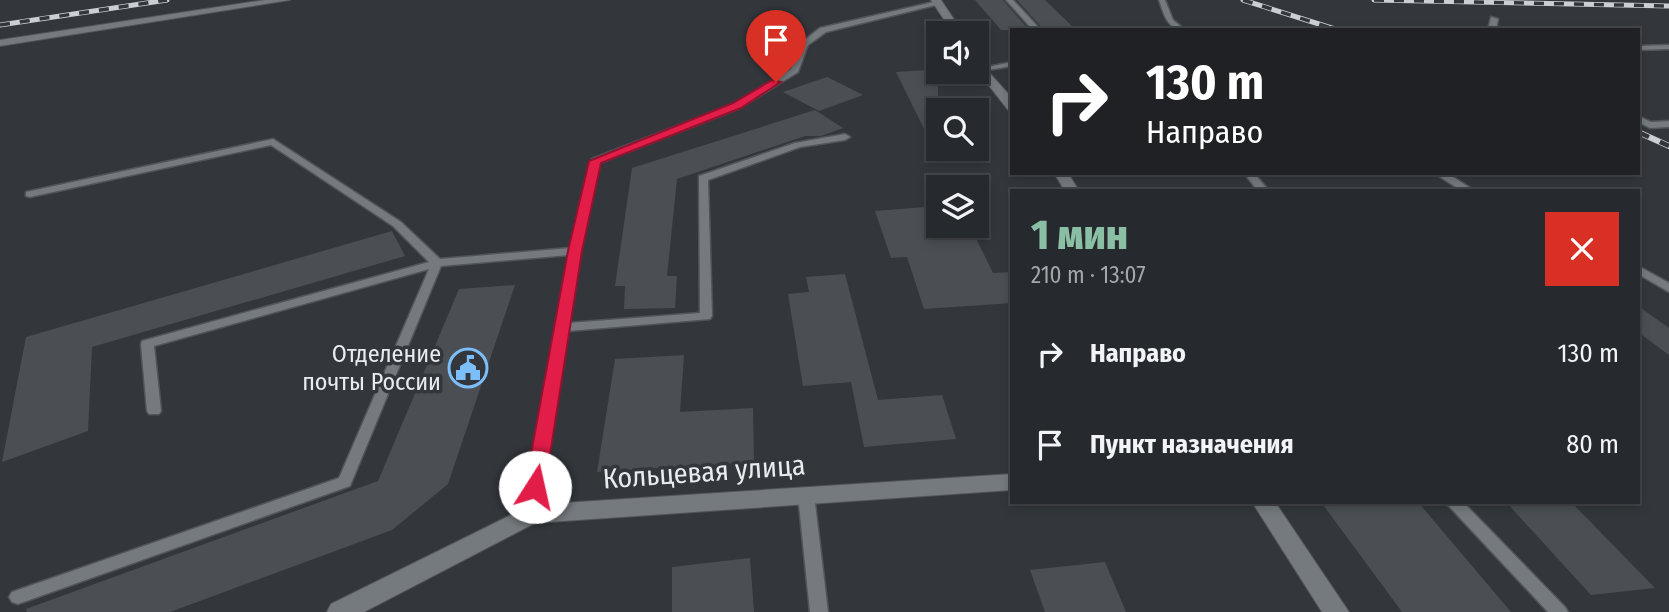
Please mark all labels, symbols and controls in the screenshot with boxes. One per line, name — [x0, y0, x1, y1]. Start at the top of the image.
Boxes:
pin — [746, 10, 806, 82]
icon: arrive — [757, 21, 795, 59]
map controls — [926, 21, 989, 238]
button: sound — [926, 21, 989, 84]
text: 130 m — [1146, 53, 1264, 112]
icon: right — [1031, 56, 1122, 147]
button: search — [926, 98, 989, 161]
text: Направо — [1146, 113, 1263, 151]
button: layers — [926, 175, 989, 238]
text: 1 мин — [1031, 210, 1128, 260]
button: close — [1545, 212, 1619, 286]
text: 210 m · 13:07 — [1031, 261, 1145, 289]
icon: right — [1031, 335, 1069, 373]
text: Направо — [1090, 338, 1186, 369]
text: 130 m — [1557, 338, 1619, 369]
place label: Отделение почты России — [302, 340, 441, 396]
public building icon: Отделение почты России — [447, 347, 489, 389]
icon: arrive — [1031, 426, 1069, 464]
text: Пункт назначения — [1090, 429, 1294, 460]
text: 80 m — [1566, 429, 1619, 460]
street label: Кольцевая улица — [602, 448, 806, 496]
position arrow — [498, 450, 572, 524]

